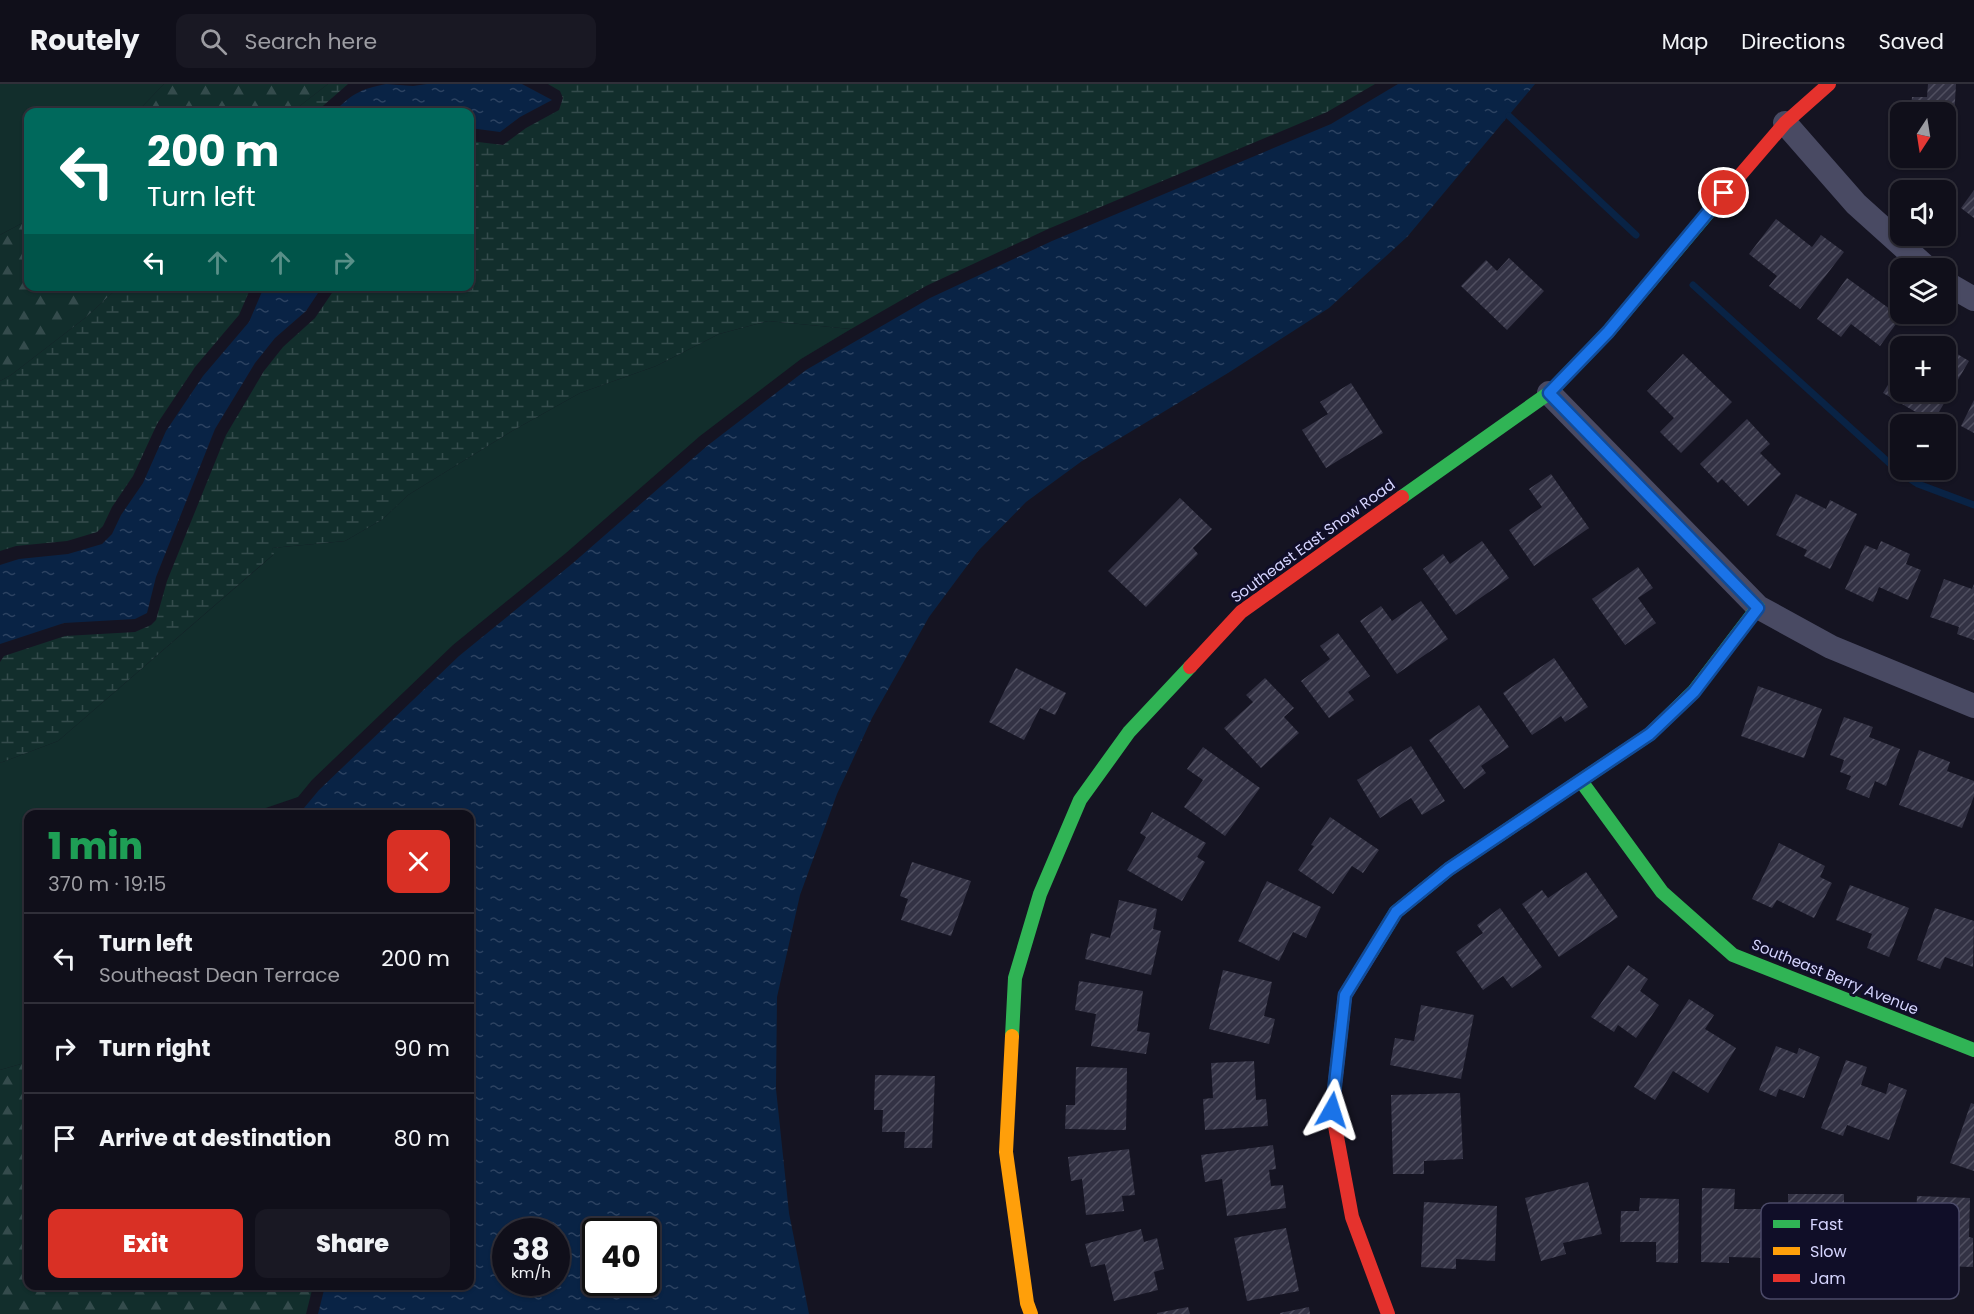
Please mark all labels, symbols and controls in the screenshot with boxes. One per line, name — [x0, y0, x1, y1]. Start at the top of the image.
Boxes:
search box — [176, 14, 596, 68]
text: Routely — [30, 21, 140, 60]
icon: search — [197, 25, 230, 58]
text: Search here — [245, 26, 377, 57]
text: Map — [1662, 27, 1708, 56]
text: Directions — [1741, 27, 1845, 56]
text: Saved — [1878, 27, 1944, 56]
north arrow — [1890, 102, 1956, 168]
map controls — [1890, 102, 1956, 480]
text: 200 m — [147, 122, 279, 181]
icon: left — [48, 132, 126, 210]
pin — [1698, 167, 1749, 218]
icon: arrive — [1707, 176, 1740, 209]
text: Turn left — [147, 178, 256, 215]
button: sound — [1890, 180, 1956, 246]
icon: left — [138, 246, 171, 279]
icon: ahead — [201, 246, 234, 279]
icon: ahead — [264, 246, 297, 279]
icon: right — [327, 246, 360, 279]
button: layers — [1890, 258, 1956, 324]
button: + — [1890, 336, 1956, 402]
button: − — [1890, 414, 1956, 480]
street label: Southeast East Snow Road — [1226, 474, 1399, 607]
text: 1 min — [48, 821, 143, 872]
button: close — [387, 830, 450, 893]
text: 370 m · 19:15 — [48, 870, 166, 898]
text: Turn left — [99, 928, 193, 959]
street label: Southeast Berry Avenue — [1749, 933, 1922, 1020]
icon: left — [48, 942, 81, 975]
text: 200 m — [381, 943, 450, 974]
text: Southeast Dean Terrace — [99, 961, 340, 989]
icon: right — [48, 1032, 81, 1065]
text: Turn right — [99, 1033, 210, 1064]
text: 90 m — [394, 1033, 450, 1064]
position arrow — [1300, 1078, 1364, 1142]
icon: arrive — [48, 1122, 81, 1155]
text: Arrive at destination — [99, 1123, 331, 1154]
text: 80 m — [394, 1123, 450, 1154]
legend — [1761, 1203, 1959, 1299]
button: Exit — [48, 1209, 243, 1278]
button: Share — [255, 1209, 450, 1278]
text: Fast — [1810, 1213, 1843, 1236]
speed limit sign: 40 — [582, 1218, 660, 1296]
text: 38 — [512, 1228, 550, 1271]
text: Slow — [1810, 1240, 1847, 1263]
text: km/h — [511, 1262, 551, 1283]
text: Jam — [1810, 1267, 1846, 1290]

